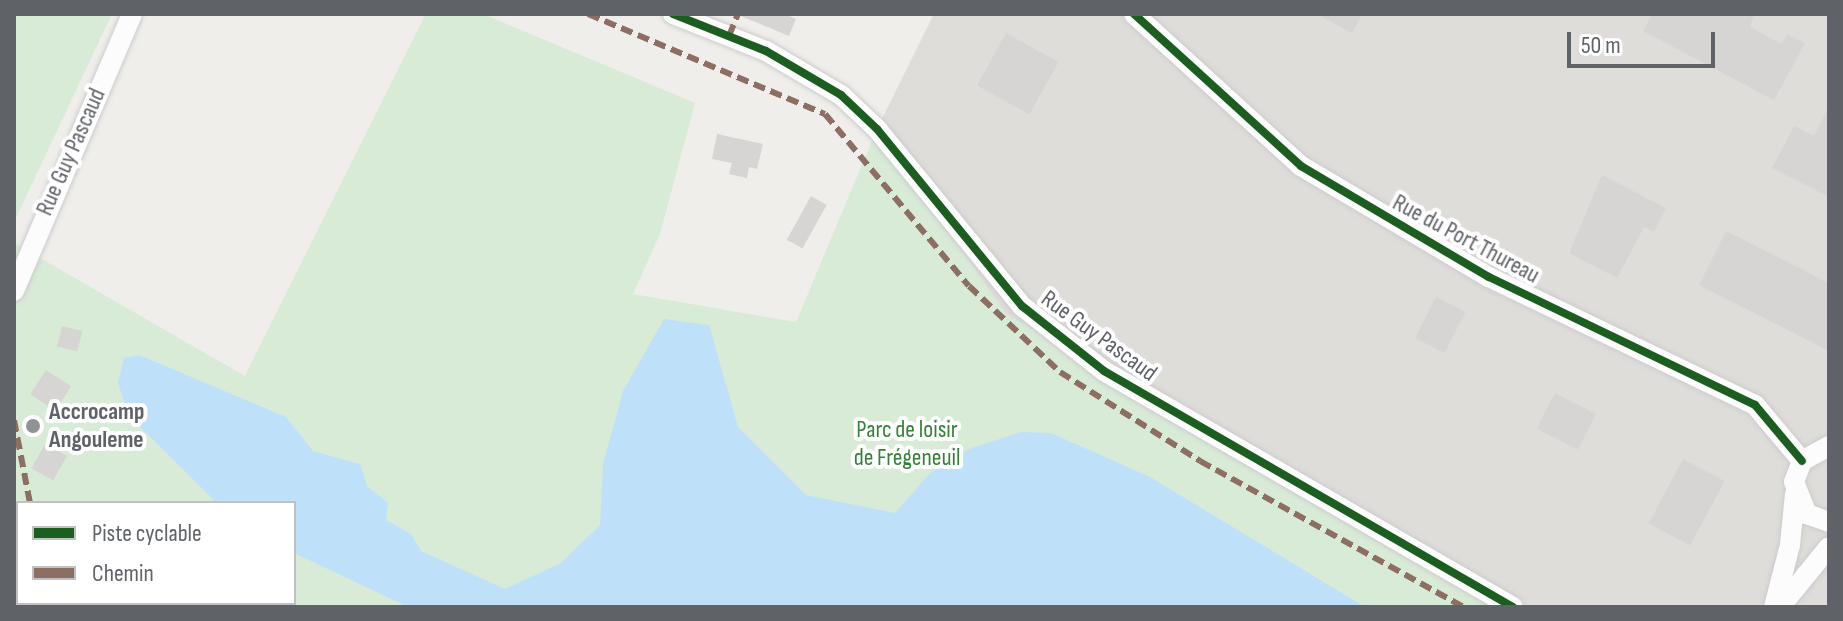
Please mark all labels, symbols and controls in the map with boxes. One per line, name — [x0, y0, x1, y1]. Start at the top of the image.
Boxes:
scale bar — [1571, 16, 1719, 66]
text: 50 m — [1581, 31, 1621, 60]
street label: Rue Guy Pascaud — [30, 84, 112, 220]
street label: Rue du Port Thureau — [1388, 188, 1544, 290]
street label: Rue Guy Pascaud — [1036, 284, 1162, 388]
place label: Accrocamp Angouleme — [49, 398, 144, 454]
park label: Parc de loisir de Frégeneuil — [854, 416, 960, 472]
marker: Accrocamp Angouleme — [24, 417, 42, 435]
legend — [16, 501, 296, 605]
text: Piste cyclable — [92, 519, 202, 548]
text: Chemin — [92, 559, 154, 588]

